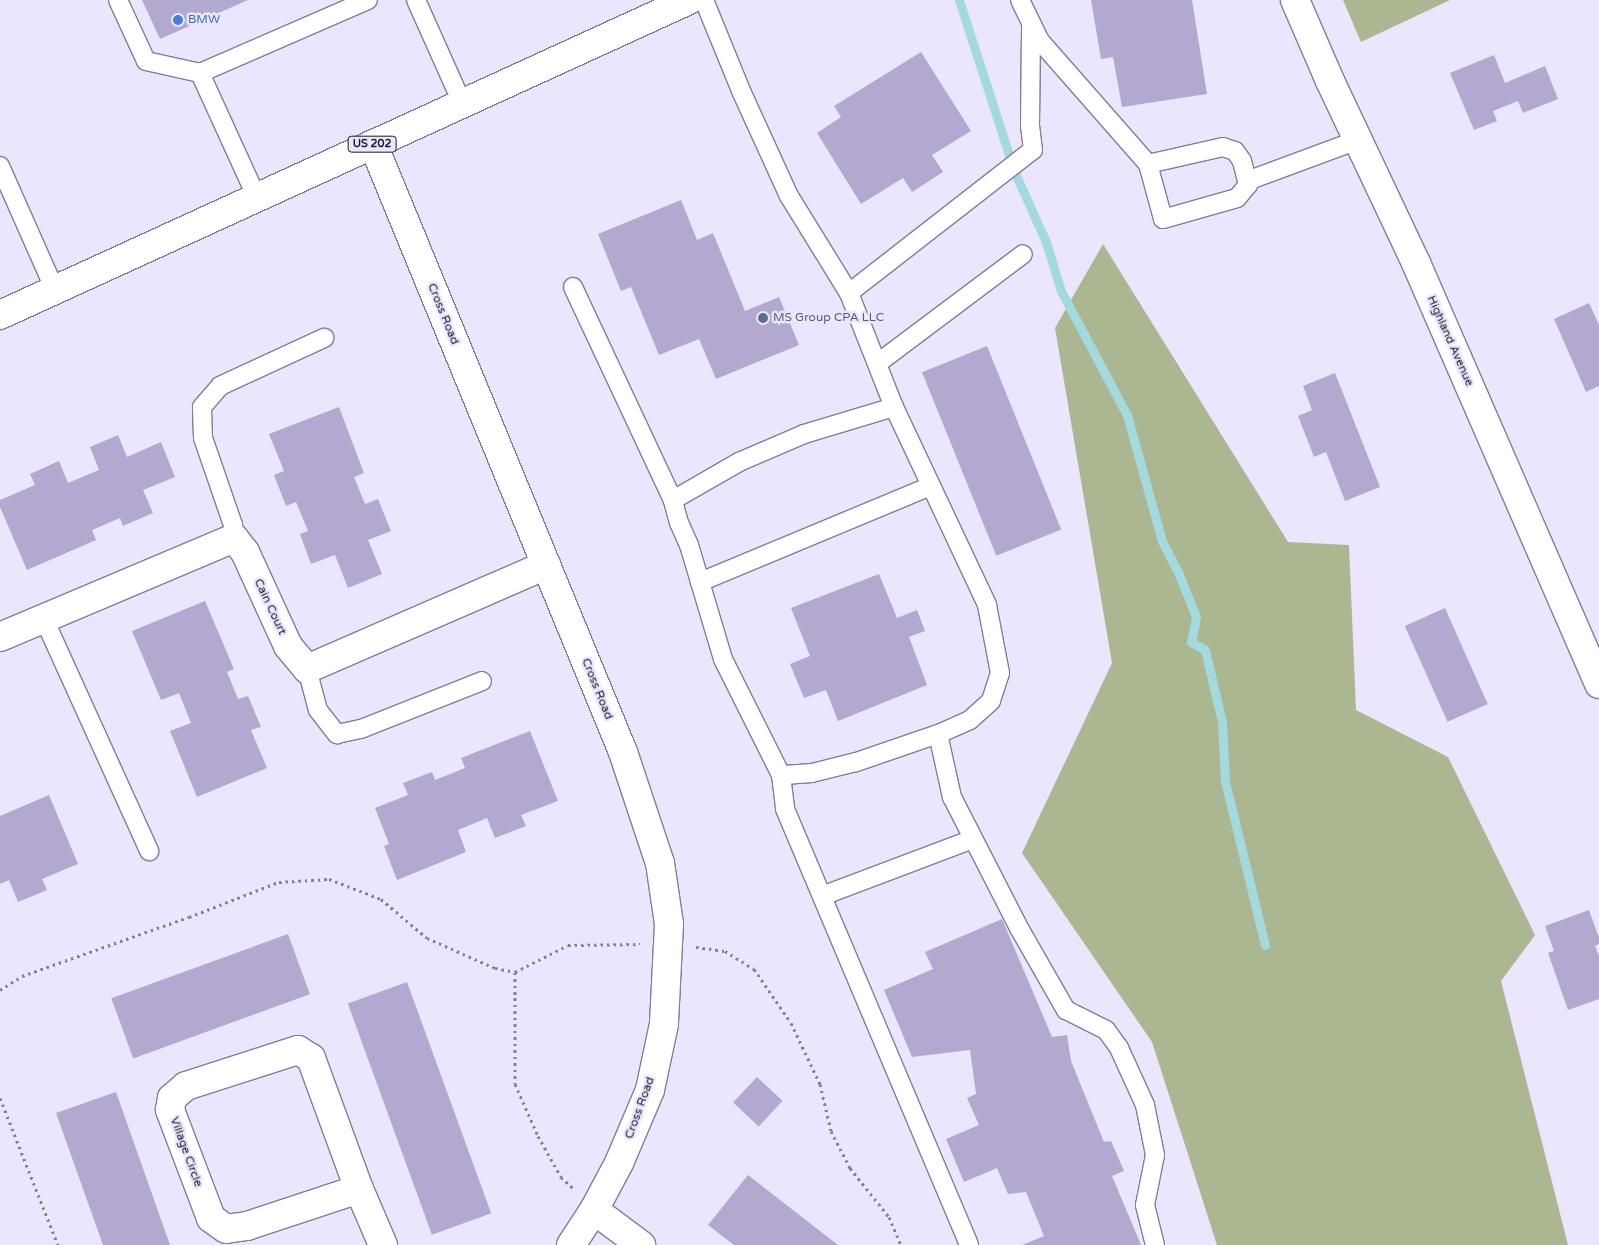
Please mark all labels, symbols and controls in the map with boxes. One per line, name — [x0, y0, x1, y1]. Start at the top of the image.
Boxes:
place label: BMW — [188, 13, 220, 27]
marker: BMW — [172, 14, 184, 26]
road number: US 202 — [347, 136, 397, 152]
street label: Cross Road — [424, 281, 462, 347]
street label: Highland Avenue — [1424, 294, 1476, 388]
place label: MS Group CPA LLC — [773, 311, 884, 325]
marker: MS Group CPA LLC — [757, 312, 769, 324]
street label: Cain Court — [251, 577, 289, 637]
street label: Cross Road — [578, 656, 616, 722]
street label: Cross Road — [622, 1075, 658, 1141]
street label: Village Circle — [167, 1115, 205, 1189]

